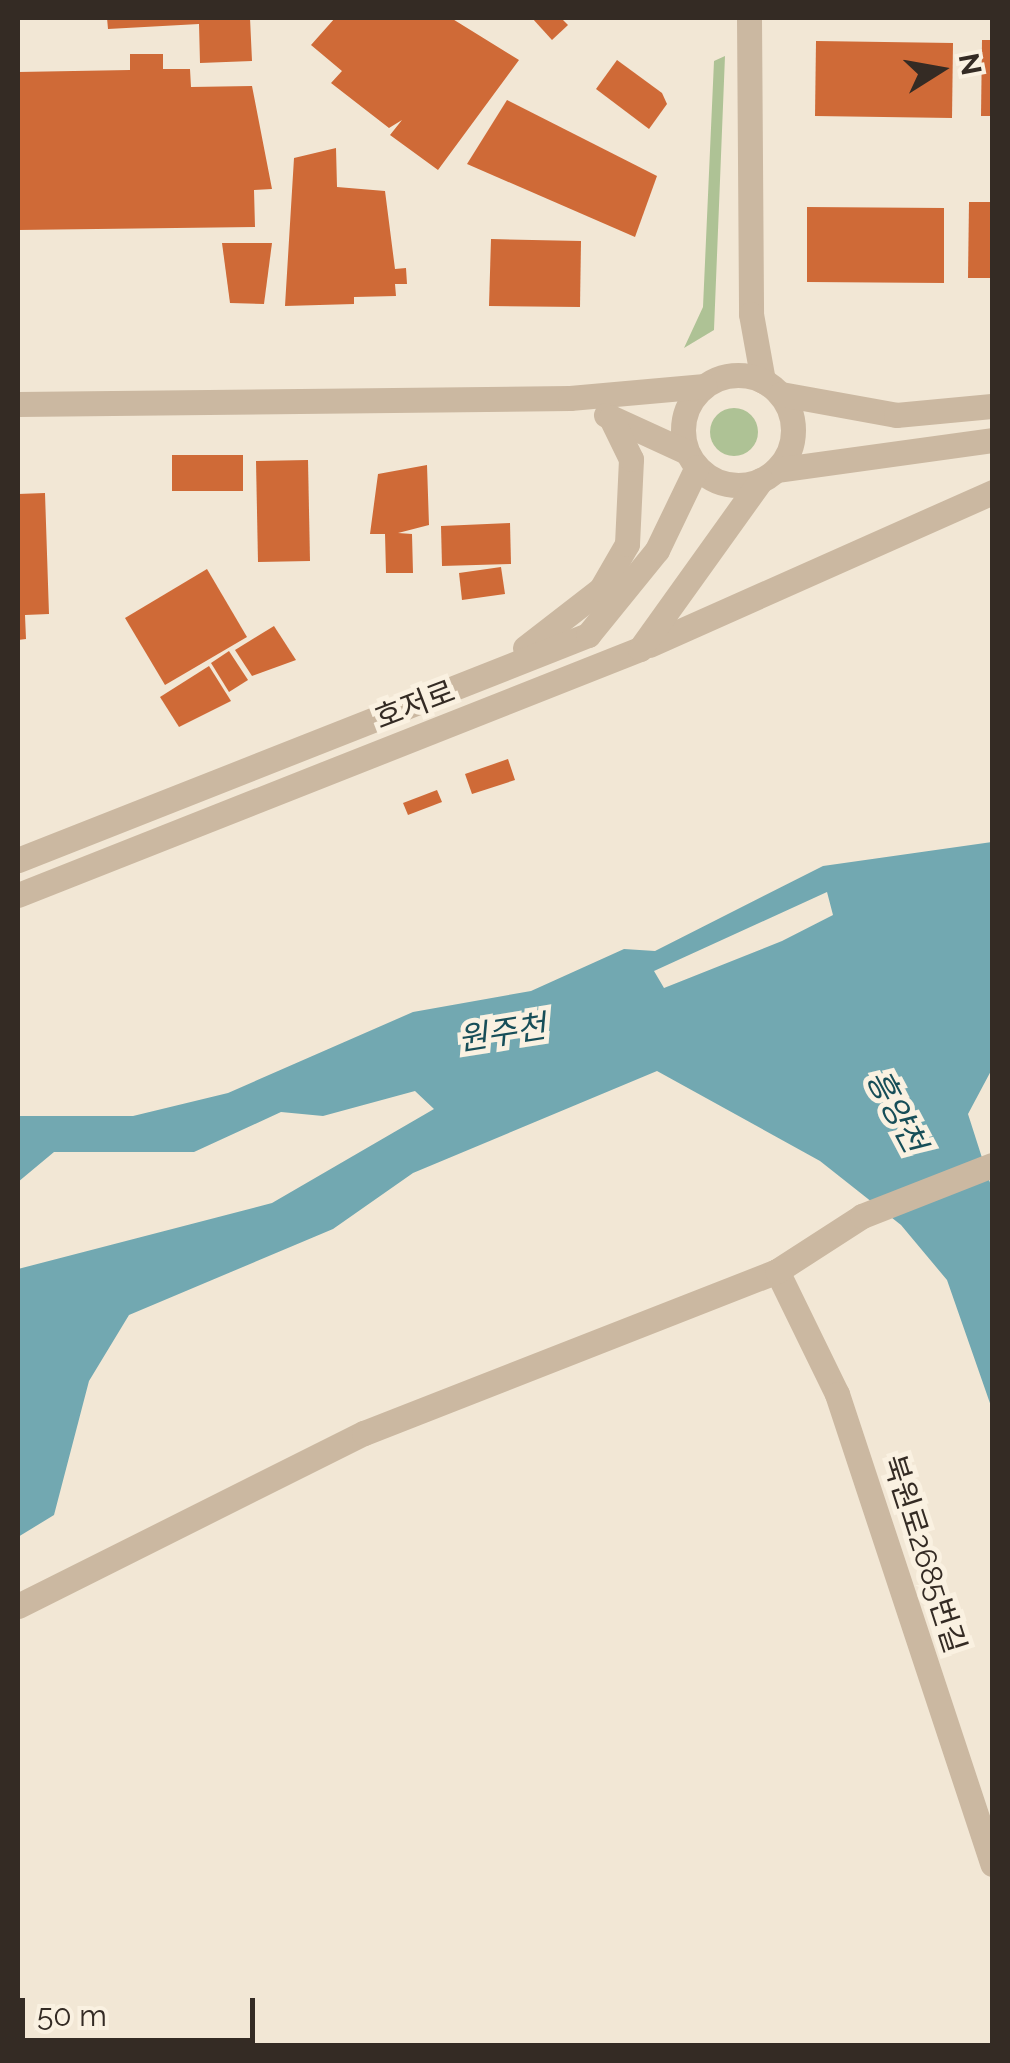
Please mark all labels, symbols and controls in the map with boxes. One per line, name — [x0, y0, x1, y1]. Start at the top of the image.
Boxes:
north arrow — [890, 20, 990, 120]
text: N — [952, 51, 988, 78]
street label: 호저로 — [370, 673, 460, 737]
water label: 원주천 — [455, 1007, 549, 1059]
water label: 흥양천 — [858, 1063, 934, 1159]
street label: 북원로2685번길 — [875, 1451, 973, 1657]
scale bar — [25, 1978, 260, 2040]
text: 50 m — [37, 1998, 107, 2033]

